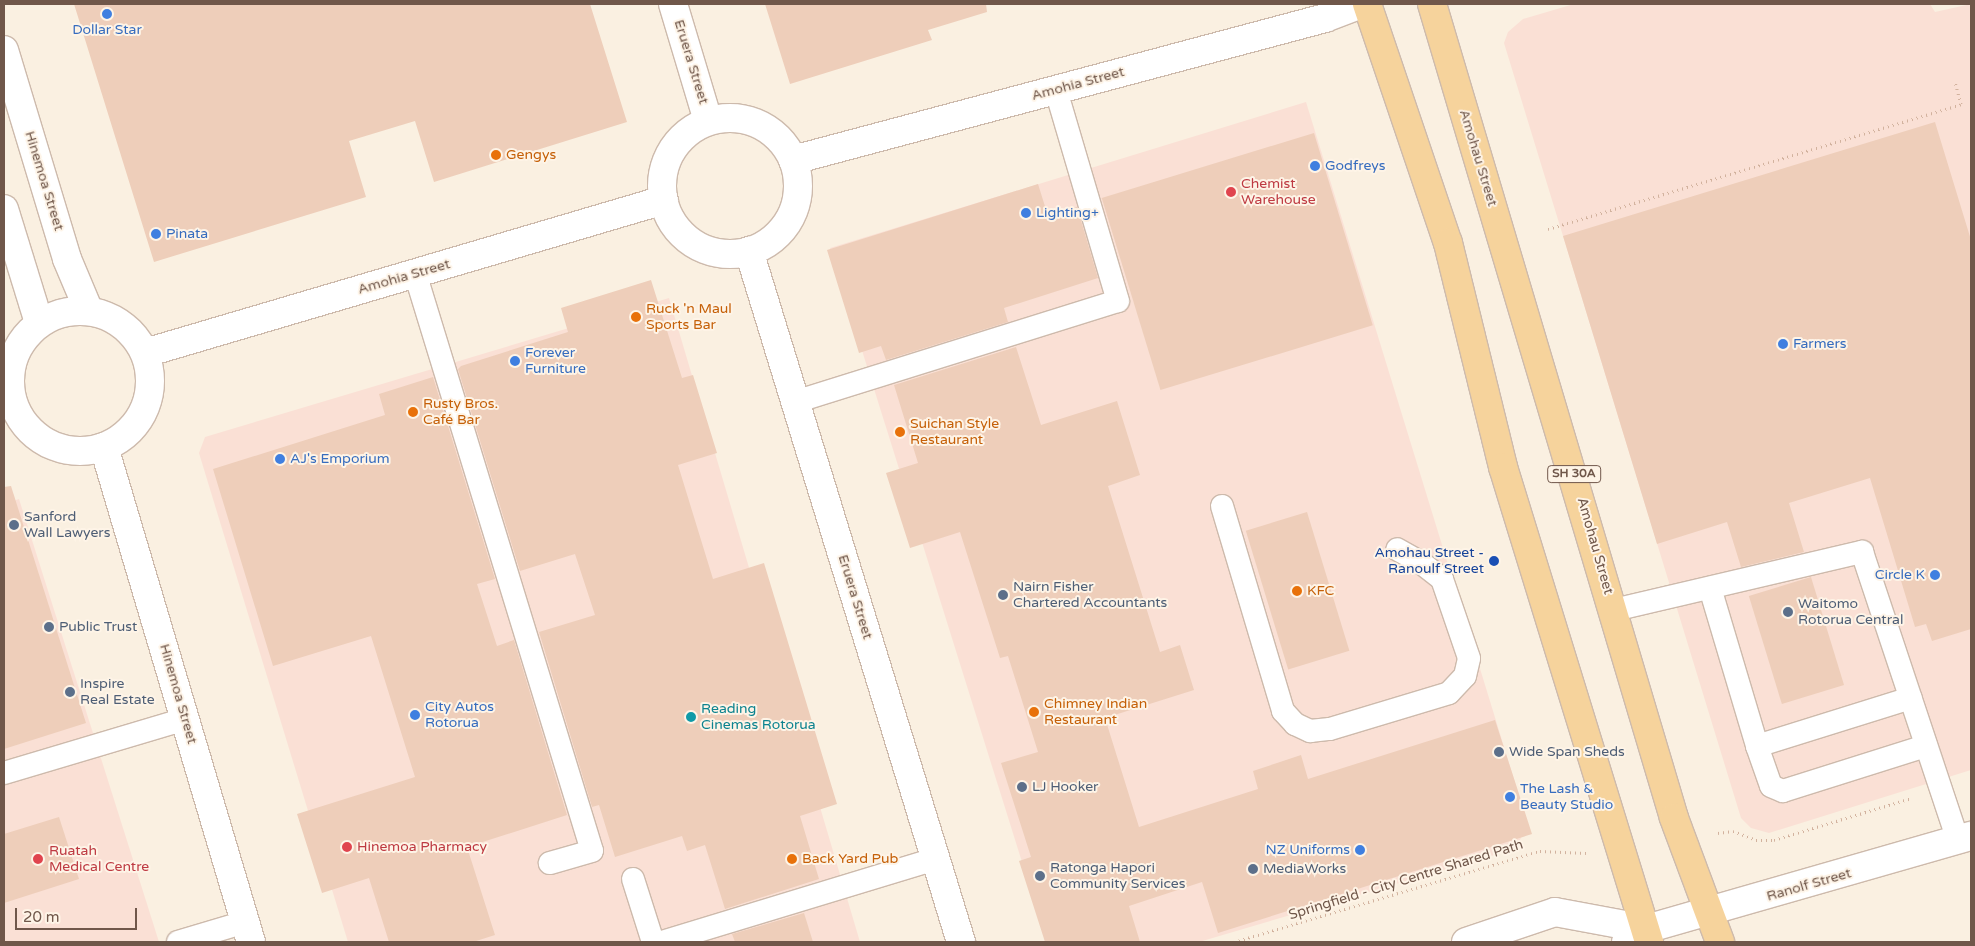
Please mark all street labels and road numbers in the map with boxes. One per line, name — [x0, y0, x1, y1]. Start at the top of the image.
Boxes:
street label: Eruera Street — [670, 18, 712, 106]
street label: Amohia Street — [1030, 64, 1126, 104]
street label: Amohau Street — [1455, 108, 1501, 208]
street label: Hinemoa Street — [21, 129, 67, 233]
street label: Amohia Street — [356, 256, 452, 298]
road number: SH 30A — [1546, 464, 1602, 484]
street label: Amohau Street — [1573, 496, 1617, 596]
street label: Eruera Street — [834, 553, 876, 641]
street label: Hinemoa Street — [156, 642, 200, 746]
street label: Springfield - City Centre Shared Path — [1287, 836, 1525, 924]
street label: Ranolf Street — [1765, 865, 1853, 905]

